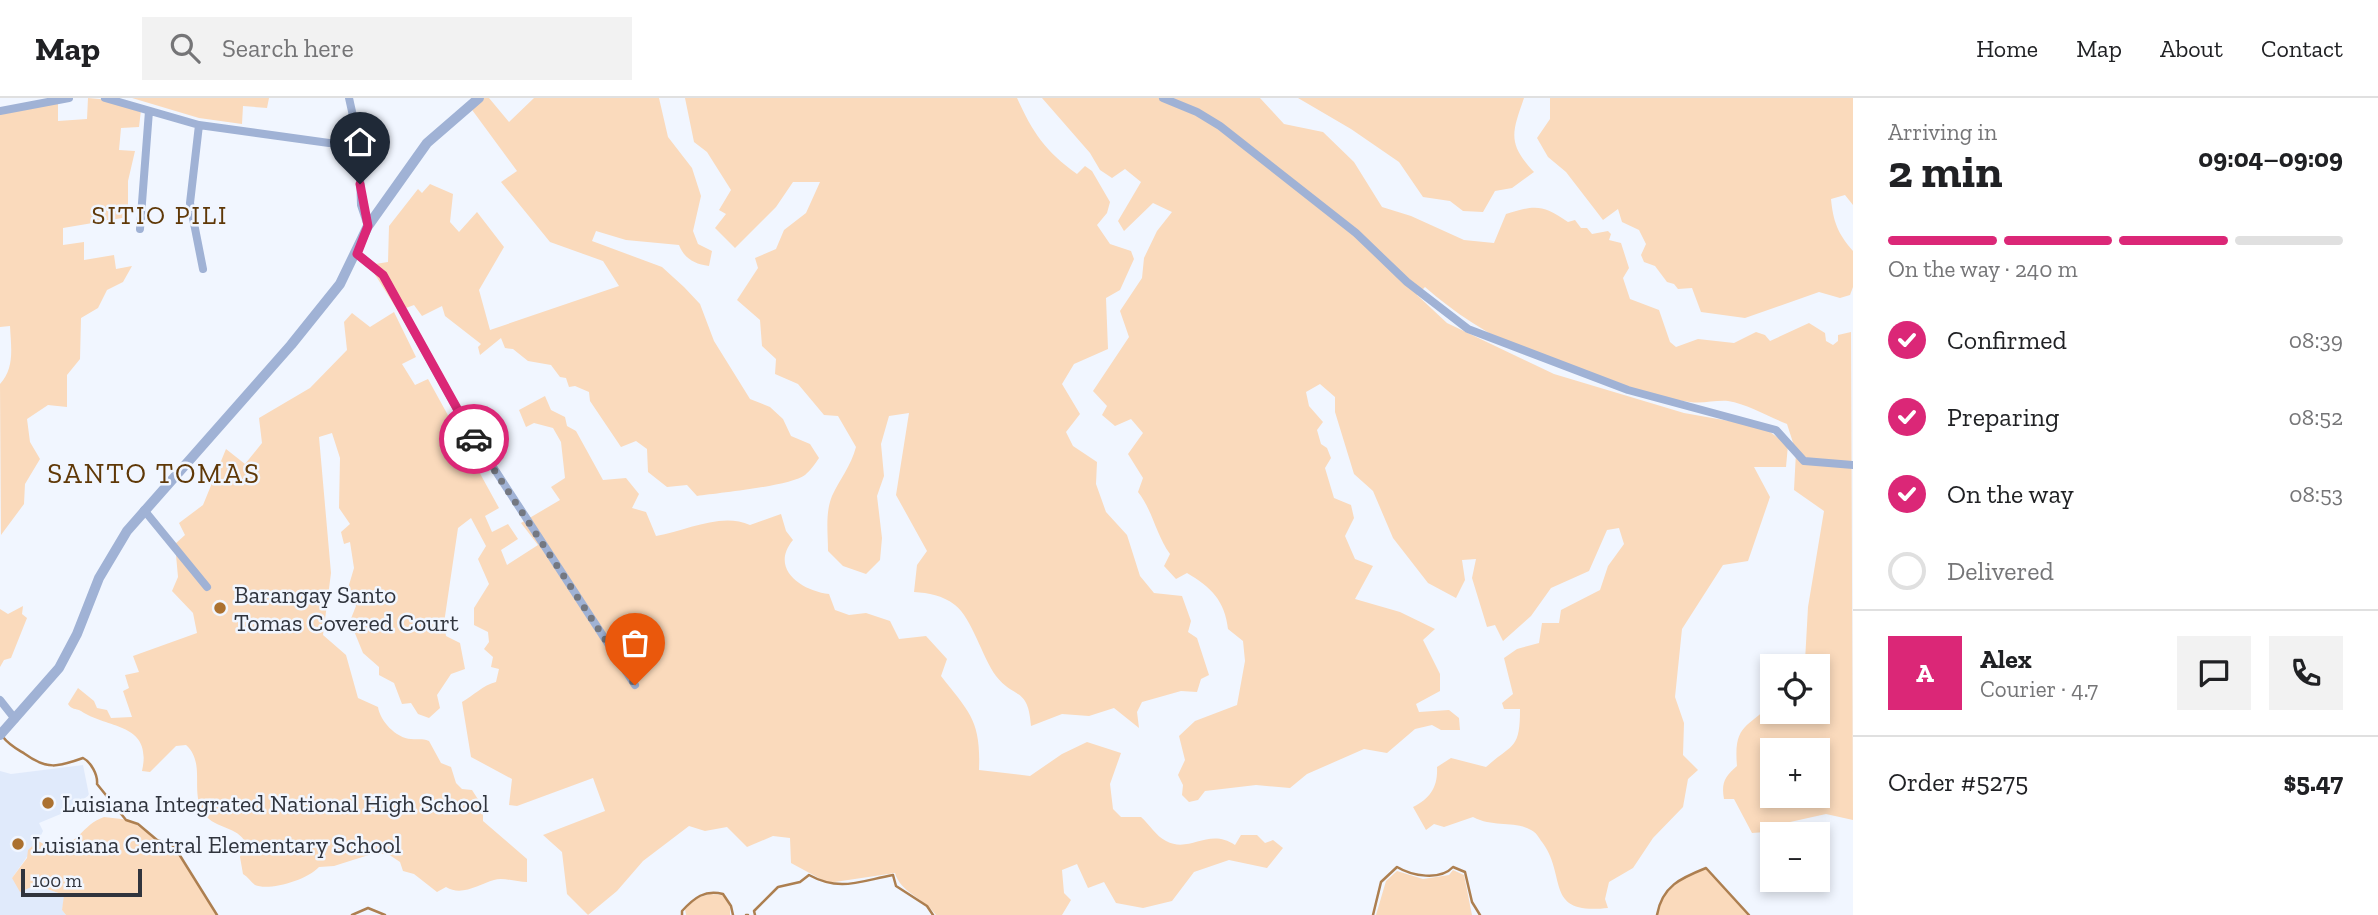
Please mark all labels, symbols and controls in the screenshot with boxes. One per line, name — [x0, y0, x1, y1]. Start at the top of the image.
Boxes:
search box — [142, 17, 632, 80]
text: Map — [35, 29, 100, 68]
icon: search — [166, 29, 204, 67]
text: Search here — [222, 32, 354, 64]
text: Home — [1976, 34, 2038, 63]
text: Map — [2076, 34, 2122, 63]
text: About — [2160, 34, 2223, 63]
text: Contact — [2261, 34, 2343, 63]
pin — [330, 112, 390, 184]
text: Arriving in — [1888, 118, 1997, 146]
icon: home — [341, 123, 379, 161]
text: 09:04–09:09 — [2198, 142, 2343, 174]
text: 2 min — [1888, 144, 2003, 199]
district label: SITIO PILI — [92, 199, 228, 231]
text: On the way · 240 m — [1888, 255, 2078, 283]
icon: check — [1888, 321, 1926, 359]
text: Confirmed — [1947, 324, 2067, 356]
text: 08:39 — [2289, 326, 2343, 354]
icon: check — [1888, 398, 1926, 436]
text: Preparing — [1947, 401, 2059, 433]
text: 08:52 — [2289, 403, 2343, 431]
courier — [439, 404, 509, 474]
icon: car — [455, 420, 493, 458]
district label: SANTO TOMAS — [47, 457, 261, 490]
icon: check — [1888, 475, 1926, 513]
text: On the way — [1947, 478, 2074, 510]
text: 08:53 — [2289, 480, 2343, 508]
text: Delivered — [1947, 555, 2054, 587]
place label: Barangay Santo Tomas Covered Court — [234, 580, 459, 637]
marker: Barangay Santo Tomas Covered Court — [212, 600, 228, 616]
pin — [605, 613, 665, 685]
icon: bag — [616, 624, 654, 662]
button: chat — [2177, 636, 2251, 710]
button: phone — [2269, 636, 2343, 710]
text: Alex — [1980, 643, 2032, 675]
map controls — [1760, 654, 1830, 892]
button: locate — [1760, 654, 1830, 724]
text: A — [1916, 657, 1934, 689]
text: Courier · 4.7 — [1980, 675, 2098, 703]
button: + — [1760, 738, 1830, 808]
text: Order #5275 — [1888, 766, 2028, 798]
text: $5.47 — [2284, 766, 2343, 798]
place label: Luisiana Integrated National High School — [62, 789, 489, 818]
marker: Luisiana Integrated National High School — [40, 795, 56, 811]
button: − — [1760, 822, 1830, 892]
place label: Luisiana Central Elementary School — [32, 830, 401, 859]
marker: Luisiana Central Elementary School — [10, 836, 26, 852]
scale bar — [21, 866, 142, 898]
text: 100 m — [32, 869, 82, 892]

